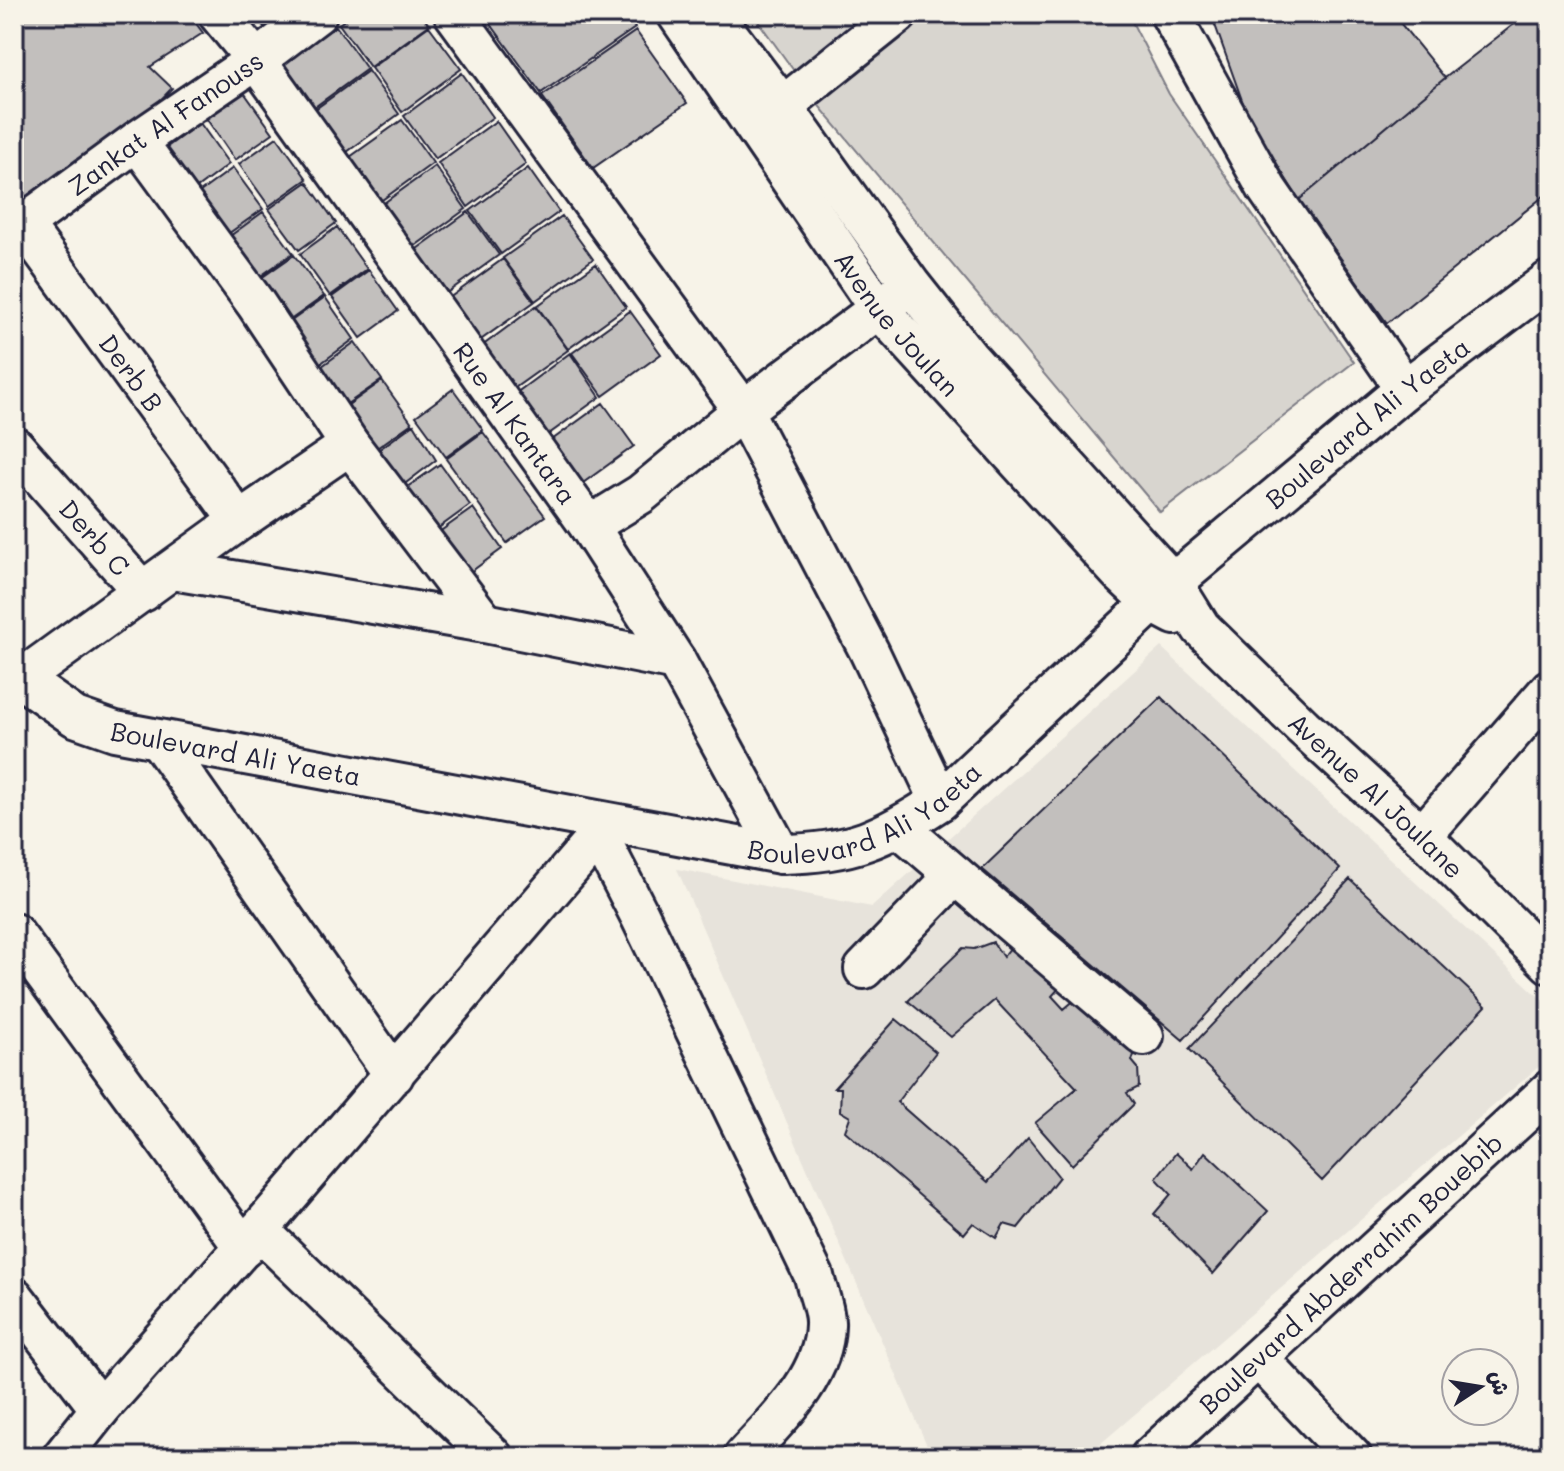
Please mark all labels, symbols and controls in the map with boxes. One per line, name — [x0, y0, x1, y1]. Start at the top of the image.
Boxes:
street label: Zankat Al Fanouss — [61, 43, 270, 203]
street label: Avenue Joulan — [827, 244, 967, 403]
street label: Derb B — [92, 327, 171, 418]
street label: Boulevard Ali Yaeta — [1258, 329, 1476, 516]
street label: Rue Al Kantara — [446, 335, 585, 511]
street label: Derb C — [52, 492, 137, 583]
street label: Avenue Al Joulane — [1281, 705, 1472, 886]
street label: Boulevard Ali Yaeta — [108, 714, 364, 793]
street label: Boulevard Ali Yaeta — [745, 754, 988, 871]
street label: Boulevard Abderrahim Bouebib — [1191, 1125, 1509, 1421]
north arrow — [1440, 1347, 1520, 1427]
text: ش — [1483, 1368, 1517, 1398]

